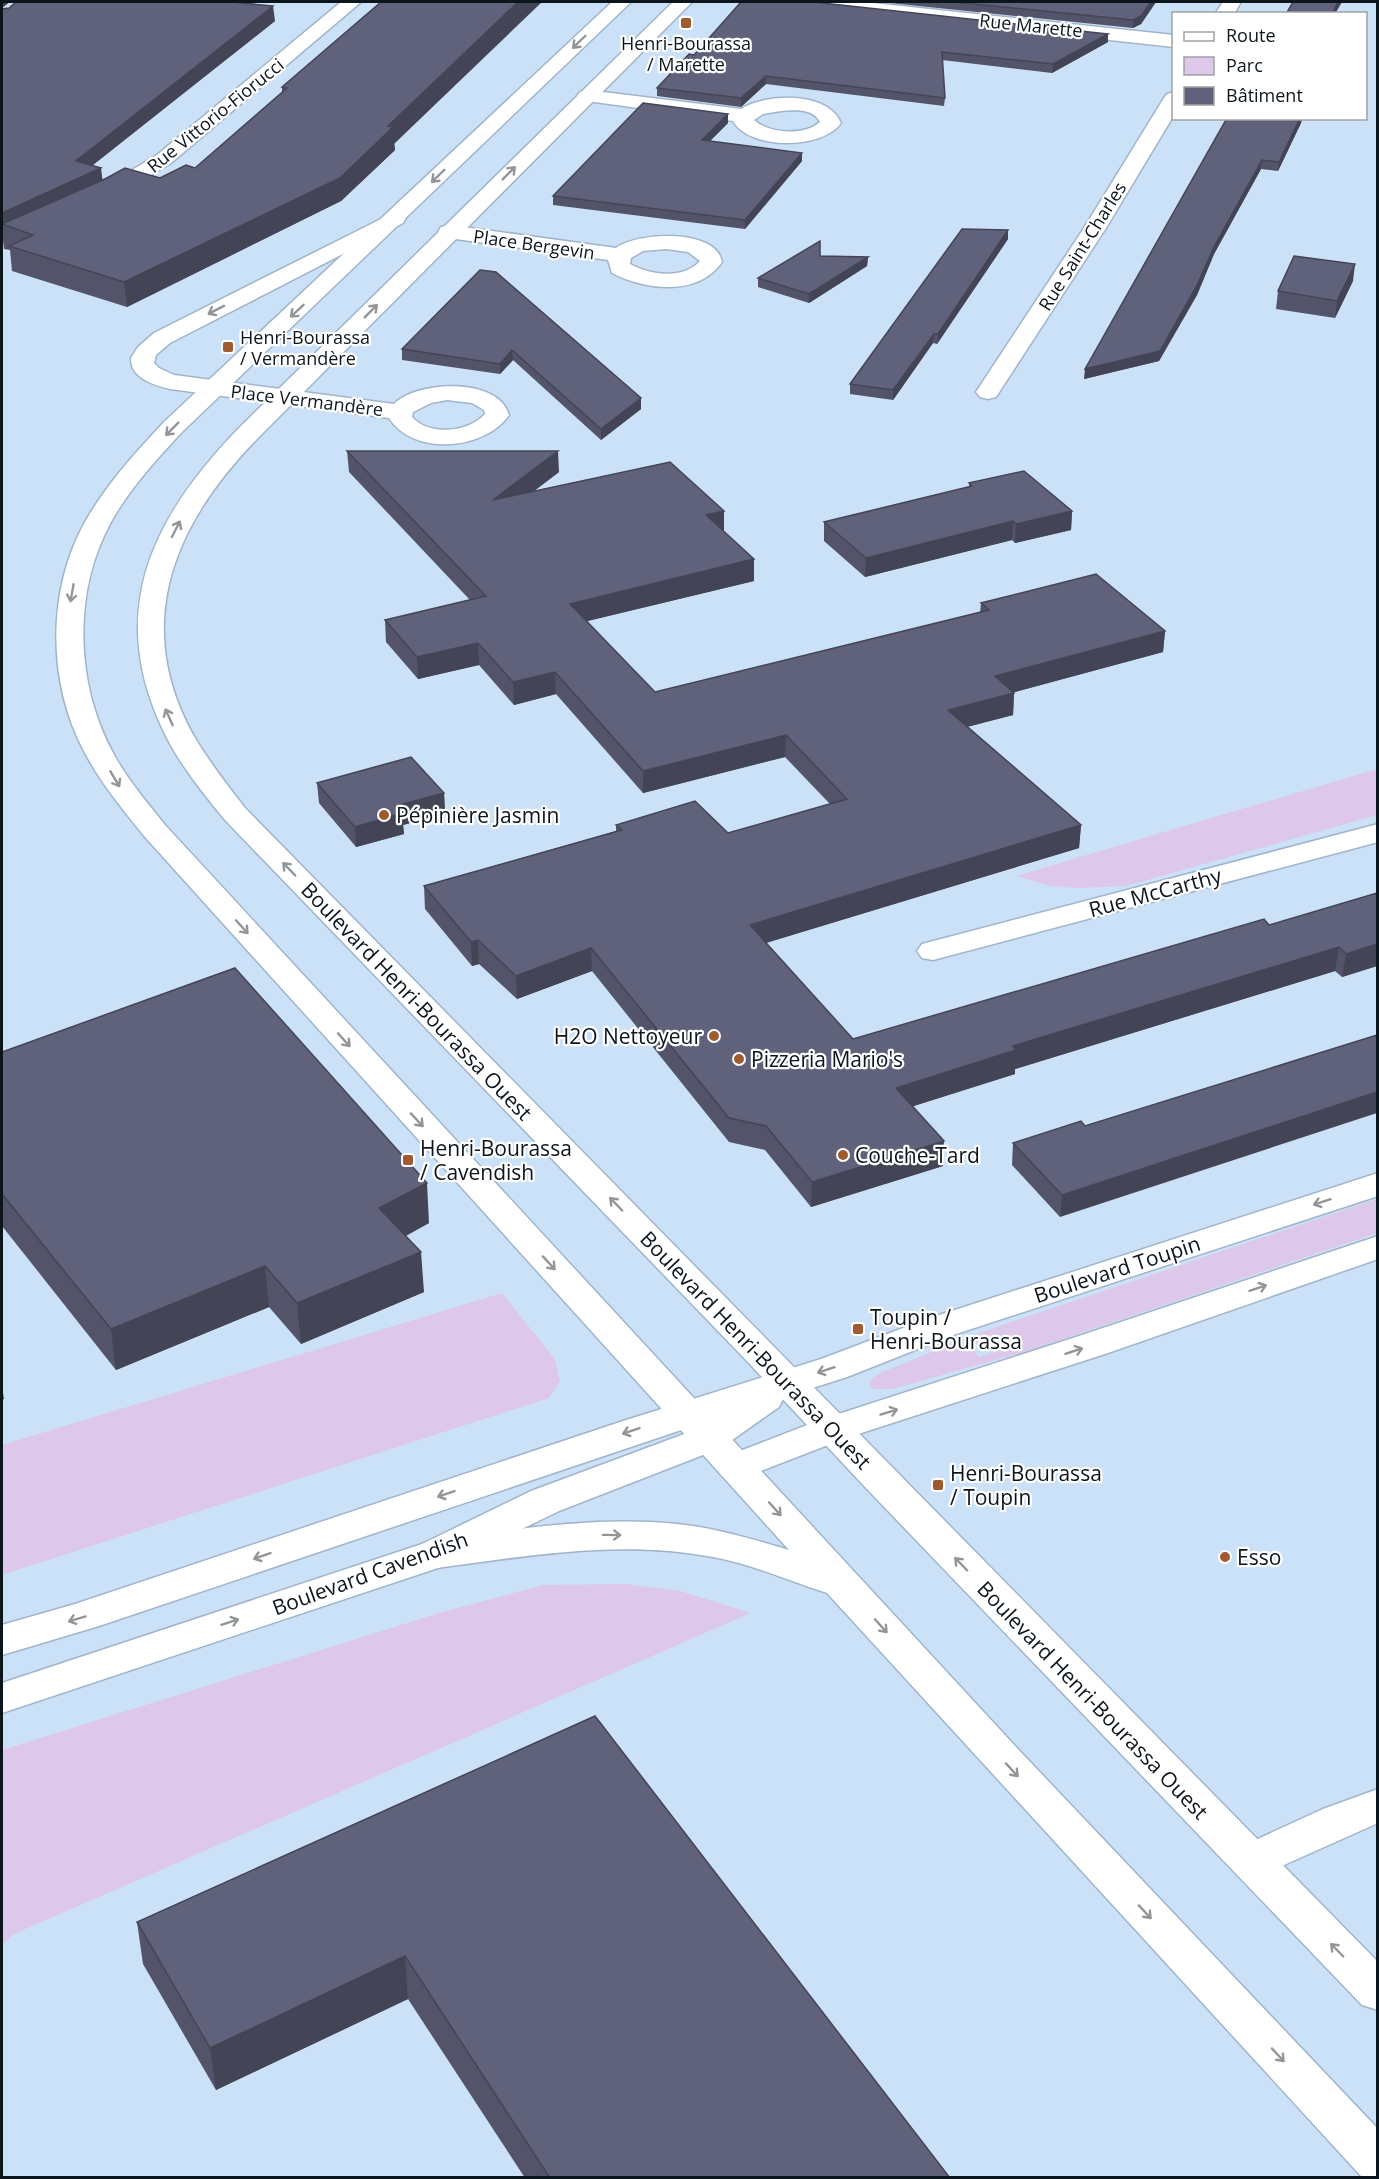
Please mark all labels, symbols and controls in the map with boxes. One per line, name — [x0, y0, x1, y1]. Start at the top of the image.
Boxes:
street label: Rue Marette — [978, 8, 1084, 42]
legend — [1172, 12, 1367, 120]
marker: Henri-Bourassa / Marette — [679, 16, 693, 30]
text: Route — [1226, 23, 1276, 47]
place label: Henri-Bourassa / Marette — [621, 31, 751, 76]
one-way arrow — [572, 35, 587, 49]
street label: Rue Vittorio-Fiorucci — [142, 52, 288, 178]
text: Parc — [1226, 53, 1263, 77]
text: Bâtiment — [1226, 83, 1303, 107]
one-way arrow — [502, 166, 517, 181]
one-way arrow — [431, 169, 446, 184]
street label: Rue Saint-Charles — [1033, 177, 1131, 315]
street label: Place Bergevin — [472, 224, 596, 264]
one-way arrow — [289, 303, 304, 318]
one-way arrow — [363, 304, 378, 319]
one-way arrow — [208, 305, 226, 316]
place label: Henri-Bourassa / Vermandère — [240, 325, 370, 370]
marker: Henri-Bourassa / Vermandère — [221, 340, 235, 354]
street label: Place Vermandère — [229, 379, 385, 421]
one-way arrow — [164, 422, 179, 437]
one-way arrow — [171, 521, 182, 539]
one-way arrow — [66, 583, 77, 603]
one-way arrow — [163, 708, 174, 727]
one-way arrow — [110, 770, 122, 787]
place label: Pépinière Jasmin — [396, 801, 559, 829]
marker: Pépinière Jasmin — [377, 808, 391, 822]
street label: Rue McCarthy — [1085, 861, 1225, 923]
one-way arrow — [281, 862, 296, 877]
street label: Boulevard Henri-Bourassa Ouest — [295, 876, 539, 1126]
one-way arrow — [235, 919, 249, 934]
place label: H2O Nettoyeur — [554, 1022, 702, 1050]
marker: H2O Nettoyeur — [707, 1029, 721, 1043]
one-way arrow — [337, 1032, 351, 1047]
place label: Pizzeria Mario's — [751, 1045, 903, 1073]
marker: Pizzeria Mario's — [732, 1052, 746, 1066]
one-way arrow — [410, 1112, 424, 1127]
place label: Henri-Bourassa / Cavendish — [420, 1134, 572, 1186]
place label: Couche-Tard — [855, 1141, 980, 1169]
marker: Couche-Tard — [836, 1148, 850, 1162]
marker: Henri-Bourassa / Cavendish — [401, 1153, 415, 1167]
one-way arrow — [608, 1197, 623, 1212]
one-way arrow — [1313, 1197, 1332, 1208]
street label: Boulevard Henri-Bourassa Ouest — [634, 1225, 878, 1475]
street label: Boulevard Toupin — [1030, 1229, 1204, 1309]
one-way arrow — [542, 1256, 556, 1271]
one-way arrow — [1248, 1282, 1267, 1293]
place label: Toupin / Henri-Bourassa — [870, 1303, 1022, 1355]
marker: Toupin / Henri-Bourassa — [851, 1322, 865, 1336]
one-way arrow — [1064, 1345, 1083, 1356]
one-way arrow — [817, 1366, 836, 1377]
one-way arrow — [879, 1406, 898, 1417]
one-way arrow — [622, 1427, 641, 1438]
place label: Henri-Bourassa / Toupin — [950, 1459, 1102, 1511]
marker: Henri-Bourassa / Toupin — [931, 1478, 945, 1492]
one-way arrow — [437, 1489, 456, 1500]
one-way arrow — [768, 1501, 782, 1516]
street label: Boulevard Cavendish — [268, 1525, 472, 1621]
one-way arrow — [602, 1529, 622, 1541]
place label: Esso — [1237, 1543, 1281, 1571]
marker: Esso — [1218, 1550, 1232, 1564]
one-way arrow — [253, 1552, 272, 1563]
one-way arrow — [953, 1556, 968, 1571]
street label: Boulevard Henri-Bourassa Ouest — [971, 1575, 1215, 1825]
one-way arrow — [68, 1614, 87, 1625]
one-way arrow — [220, 1616, 239, 1627]
one-way arrow — [873, 1618, 887, 1633]
one-way arrow — [1005, 1762, 1019, 1777]
one-way arrow — [1138, 1905, 1152, 1920]
one-way arrow — [1330, 1943, 1344, 1958]
one-way arrow — [1271, 2047, 1285, 2062]

